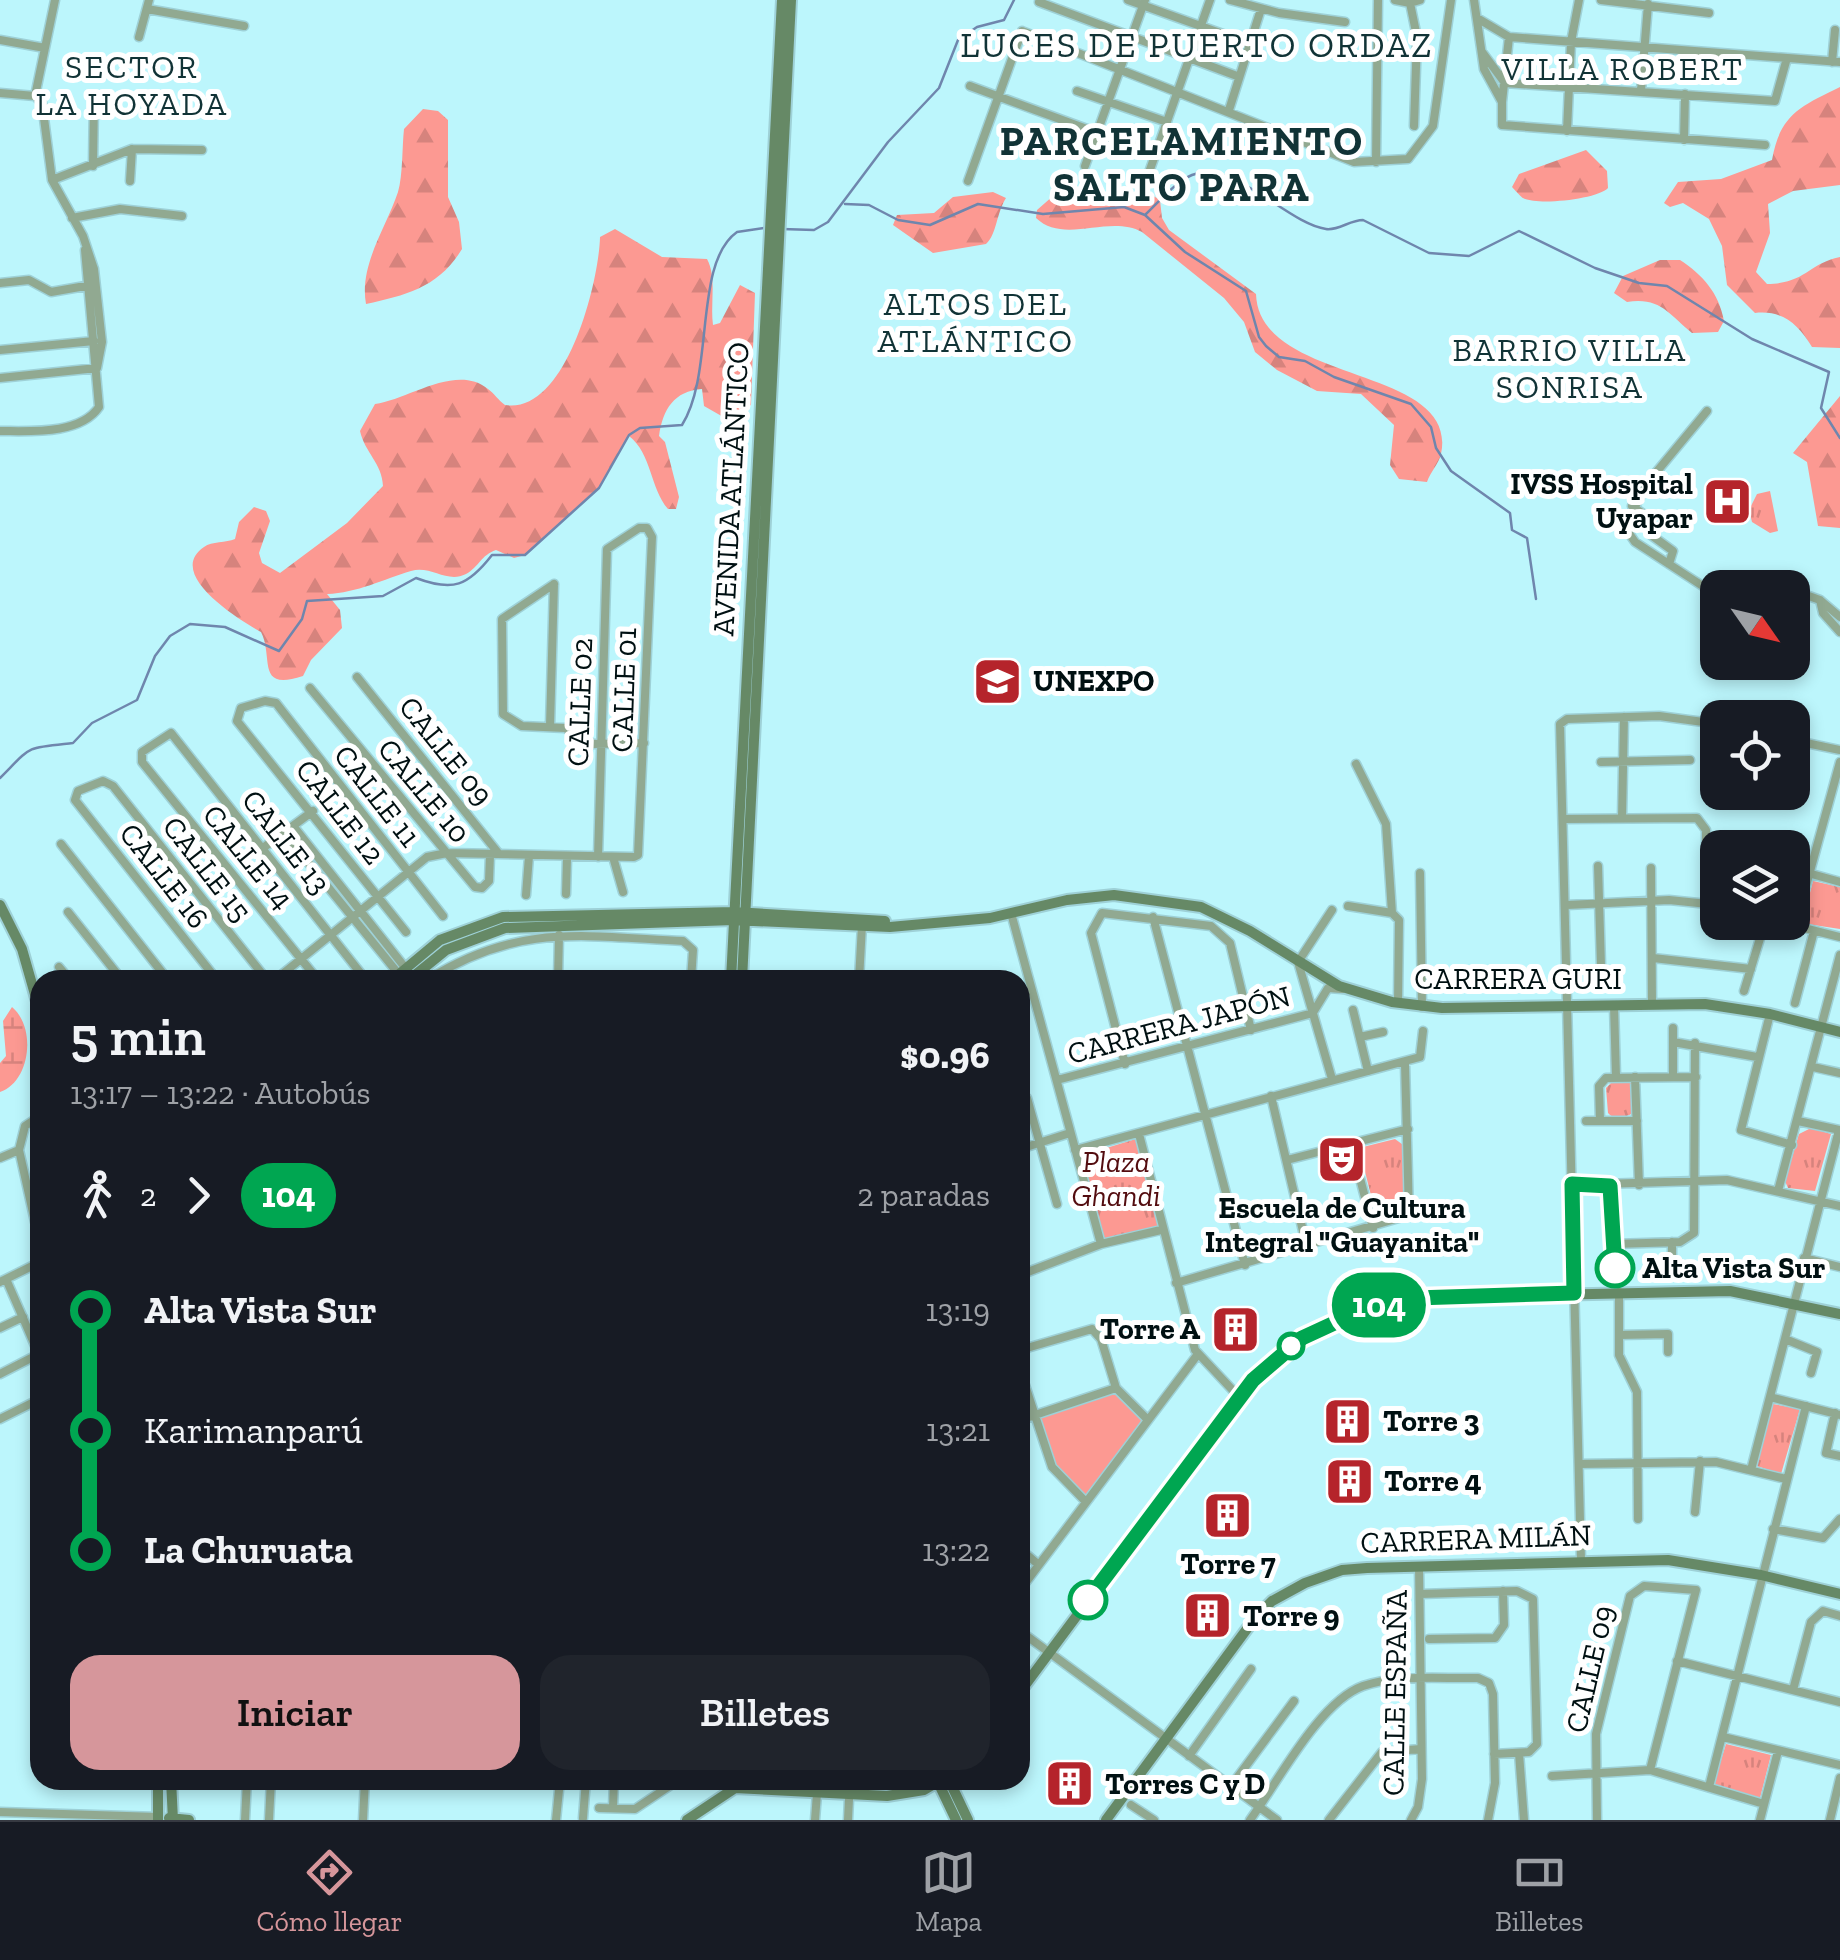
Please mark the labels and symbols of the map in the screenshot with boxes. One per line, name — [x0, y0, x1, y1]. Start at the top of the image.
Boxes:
district label: LUCES DE PUERTO ORDAZ — [960, 24, 1434, 66]
district label: SECTOR LA HOYADA — [35, 48, 229, 123]
district label: VILLA ROBERT — [1501, 50, 1744, 88]
district label: PARCELAMIENTO SALTO PARA — [1000, 117, 1364, 211]
district label: ALTOS DEL ATLÁNTICO — [878, 285, 1074, 360]
district label: BARRIO VILLA SONRISA — [1452, 331, 1688, 406]
street label: AVENIDA ATLÁNTICO — [705, 341, 757, 637]
place label: IVSS Hospital Uyapar — [1510, 466, 1693, 536]
hospital icon: IVSS Hospital Uyapar — [1702, 475, 1754, 527]
north arrow — [1700, 570, 1810, 680]
street label: CALLE 01 — [604, 627, 644, 753]
street label: CALLE 02 — [560, 637, 600, 767]
school or university icon: UNEXPO — [972, 655, 1024, 707]
place label: UNEXPO — [1033, 663, 1154, 699]
street label: CALLE 09 — [391, 689, 501, 813]
street label: CALLE 10 — [370, 732, 478, 850]
street label: CALLE 11 — [326, 738, 428, 854]
street label: CALLE 12 — [288, 752, 392, 872]
street label: CALLE 13 — [234, 783, 338, 901]
street label: CALLE 14 — [195, 798, 301, 916]
street label: CALLE 15 — [155, 809, 259, 929]
street label: CALLE 16 — [112, 816, 216, 936]
street label: CARRERA GURI — [1414, 961, 1622, 997]
street label: CARRERA JAPÓN — [1063, 978, 1295, 1072]
theatre icon: Escuela de Cultura Integral "Guayanita" — [1316, 1133, 1368, 1185]
park label: Plaza Ghandi — [1071, 1144, 1161, 1214]
place label: Escuela de Cultura Integral "Guayanita" — [1205, 1190, 1479, 1260]
marker: Alta Vista Sur — [1596, 1249, 1634, 1287]
place label: Alta Vista Sur — [1642, 1250, 1826, 1286]
line badge: 104 — [1322, 1272, 1436, 1338]
building icon: Torre A — [1209, 1303, 1261, 1355]
place label: Torre A — [1100, 1311, 1200, 1347]
unlabelled marker — [1278, 1333, 1304, 1359]
building icon: Torre 3 — [1322, 1395, 1374, 1447]
place label: Torre 3 — [1383, 1403, 1479, 1439]
building icon: Torre 4 — [1323, 1455, 1375, 1507]
place label: Torre 4 — [1384, 1463, 1482, 1499]
building icon: Torre 7 — [1202, 1489, 1254, 1541]
street label: CARRERA MILÁN — [1360, 1517, 1592, 1561]
place label: Torre 7 — [1180, 1546, 1276, 1582]
unlabelled marker — [1069, 1581, 1107, 1619]
street label: CALLE ESPAÑA — [1375, 1589, 1415, 1796]
building icon: Torre 9 — [1182, 1590, 1234, 1642]
place label: Torre 9 — [1243, 1598, 1340, 1634]
street label: CALLE 09 — [1558, 1602, 1622, 1736]
building icon: Torres C y D — [1044, 1758, 1096, 1810]
place label: Torres C y D — [1105, 1766, 1265, 1802]

